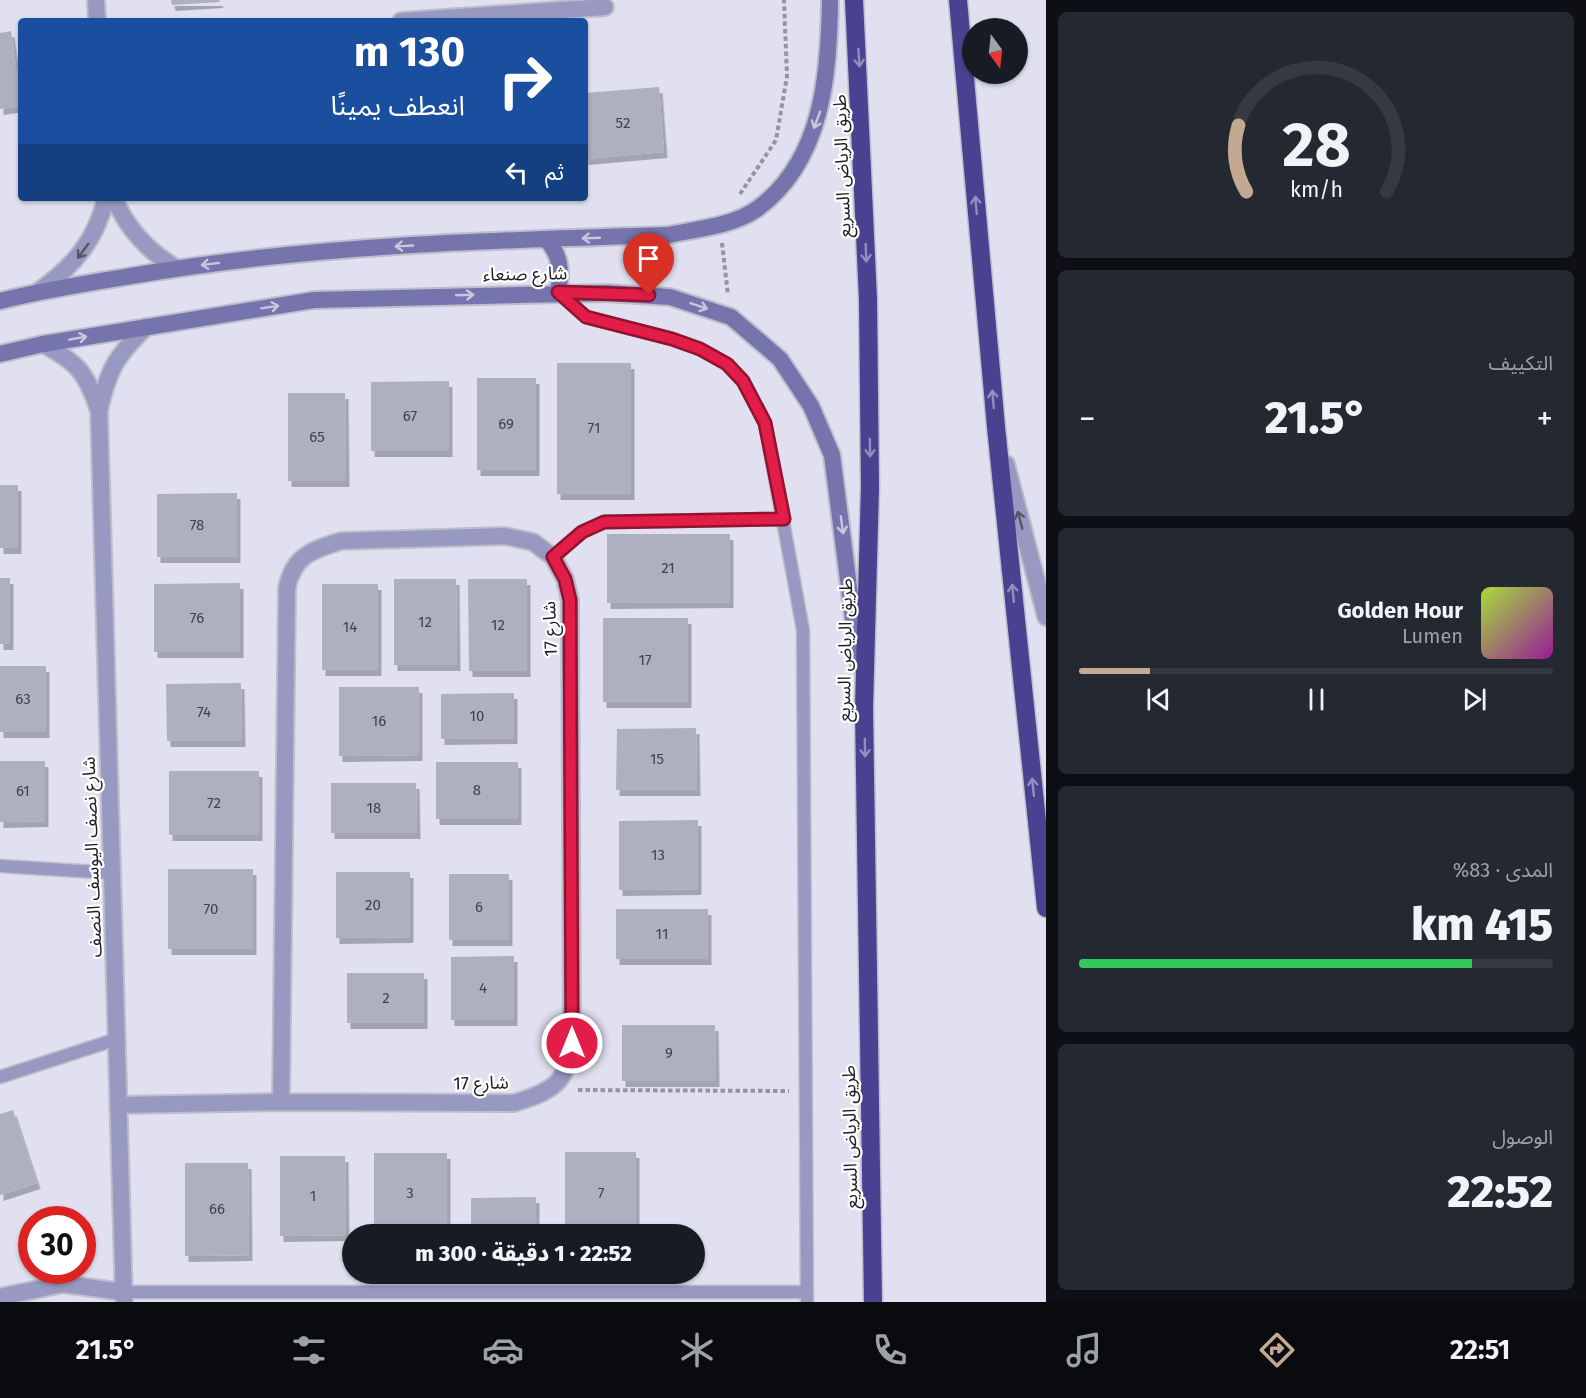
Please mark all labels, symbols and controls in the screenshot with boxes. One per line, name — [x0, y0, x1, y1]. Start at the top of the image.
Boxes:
north arrow — [962, 18, 1028, 84]
map controls — [962, 18, 1028, 84]
text: 130 m — [354, 27, 465, 77]
icon: right — [486, 42, 564, 120]
one-way arrow — [853, 48, 864, 68]
text: انعطف يمينًا — [330, 90, 465, 122]
street label: طريق الرياض السريع — [828, 94, 858, 238]
text: 28 — [1282, 108, 1350, 183]
one-way arrow — [810, 110, 821, 129]
house number: 52 — [616, 114, 630, 132]
icon: left — [500, 156, 533, 189]
text: ثم — [545, 159, 564, 186]
text: km/h — [1289, 177, 1343, 203]
one-way arrow — [970, 195, 981, 215]
one-way arrow — [582, 232, 602, 243]
pin — [623, 233, 674, 295]
one-way arrow — [395, 241, 415, 252]
icon: arrive — [632, 242, 665, 275]
one-way arrow — [77, 243, 89, 259]
one-way arrow — [861, 243, 872, 263]
one-way arrow — [201, 258, 220, 269]
street label: شارع صنعاء — [483, 262, 567, 289]
one-way arrow — [454, 289, 474, 301]
one-way arrow — [260, 301, 280, 312]
one-way arrow — [689, 302, 708, 313]
one-way arrow — [68, 332, 87, 343]
text: التكييف — [1489, 351, 1553, 375]
one-way arrow — [987, 389, 998, 409]
text: 21.5° — [1265, 391, 1367, 445]
text: − — [1079, 399, 1096, 439]
text: + — [1537, 399, 1553, 439]
house number: 67 — [403, 407, 417, 425]
house number: 69 — [498, 415, 514, 433]
house number: 71 — [588, 419, 600, 437]
house number: 65 — [309, 428, 325, 446]
one-way arrow — [864, 438, 876, 458]
one-way arrow — [1014, 511, 1026, 530]
one-way arrow — [837, 515, 848, 535]
house number: 78 — [190, 516, 204, 534]
house number: 21 — [661, 559, 675, 577]
street label: طريق الرياض السريع — [833, 578, 860, 722]
one-way arrow — [1007, 583, 1018, 603]
text: Golden Hour — [1337, 597, 1463, 624]
street label: شارع 17 — [538, 601, 565, 657]
house number: 76 — [190, 609, 204, 627]
house number: 12 — [418, 613, 432, 631]
house number: 12 — [491, 616, 505, 634]
house number: 14 — [343, 618, 357, 636]
text: Lumen — [1402, 624, 1463, 648]
house number: 17 — [638, 651, 652, 669]
icon: previous — [1142, 683, 1175, 716]
icon: pause — [1300, 683, 1333, 716]
icon: next — [1458, 683, 1491, 716]
house number: 63 — [15, 690, 31, 708]
house number: 74 — [197, 703, 211, 721]
house number: 10 — [470, 707, 484, 725]
house number: 16 — [372, 712, 386, 730]
one-way arrow — [859, 738, 871, 758]
house number: 15 — [650, 750, 664, 768]
street label: شارع نصف اليوسف النصف — [77, 756, 110, 958]
one-way arrow — [1027, 777, 1038, 797]
house number: 8 — [473, 781, 481, 799]
house number: 61 — [16, 782, 30, 800]
house number: 72 — [207, 794, 221, 812]
house number: 18 — [367, 799, 381, 817]
house number: 13 — [651, 846, 665, 864]
text: المدى · 83% — [1453, 858, 1553, 882]
house number: 20 — [365, 896, 381, 914]
house number: 6 — [475, 898, 483, 916]
text: 415 km — [1411, 898, 1553, 952]
house number: 70 — [204, 900, 218, 918]
house number: 11 — [656, 925, 668, 943]
house number: 4 — [479, 979, 487, 997]
house number: 2 — [382, 989, 390, 1007]
position arrow — [540, 1011, 604, 1075]
house number: 9 — [665, 1044, 673, 1062]
street label: طريق الرياض السريع — [838, 1065, 865, 1209]
street label: شارع 17 — [453, 1072, 509, 1097]
text: الوصول — [1492, 1125, 1553, 1149]
text: 22:52 — [1447, 1165, 1553, 1219]
house number: 3 — [406, 1184, 414, 1202]
house number: 7 — [598, 1184, 605, 1202]
house number: 1 — [310, 1187, 316, 1205]
house number: 66 — [209, 1200, 225, 1218]
speed limit sign: 30 — [18, 1206, 96, 1284]
text: 22:52 · 1 دقيقة · 300 m — [415, 1240, 632, 1267]
icon: filters — [288, 1329, 330, 1371]
icon: car — [482, 1329, 524, 1371]
icon: climate — [676, 1329, 718, 1371]
icon: phone — [869, 1329, 911, 1371]
icon: music — [1063, 1329, 1105, 1371]
icon: directions — [1256, 1329, 1298, 1371]
text: 21.5° — [76, 1334, 137, 1366]
text: 22:51 — [1450, 1334, 1510, 1366]

